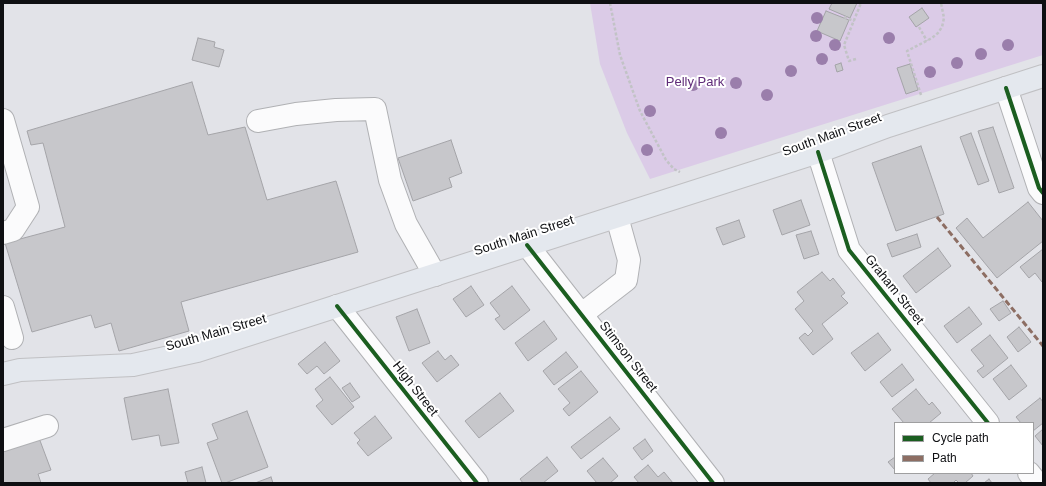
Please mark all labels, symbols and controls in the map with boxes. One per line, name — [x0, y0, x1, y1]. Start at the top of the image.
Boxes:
park label: Pelly Park — [666, 74, 724, 90]
street label: South Main Street — [780, 110, 884, 160]
street label: South Main Street — [472, 213, 576, 259]
street label: Graham Street — [861, 252, 927, 328]
street label: South Main Street — [164, 311, 268, 355]
street label: Stimson Street — [596, 319, 660, 395]
street label: High Street — [389, 359, 441, 419]
legend — [894, 422, 1034, 474]
text: Cycle path — [932, 431, 989, 445]
text: Path — [932, 451, 957, 465]

